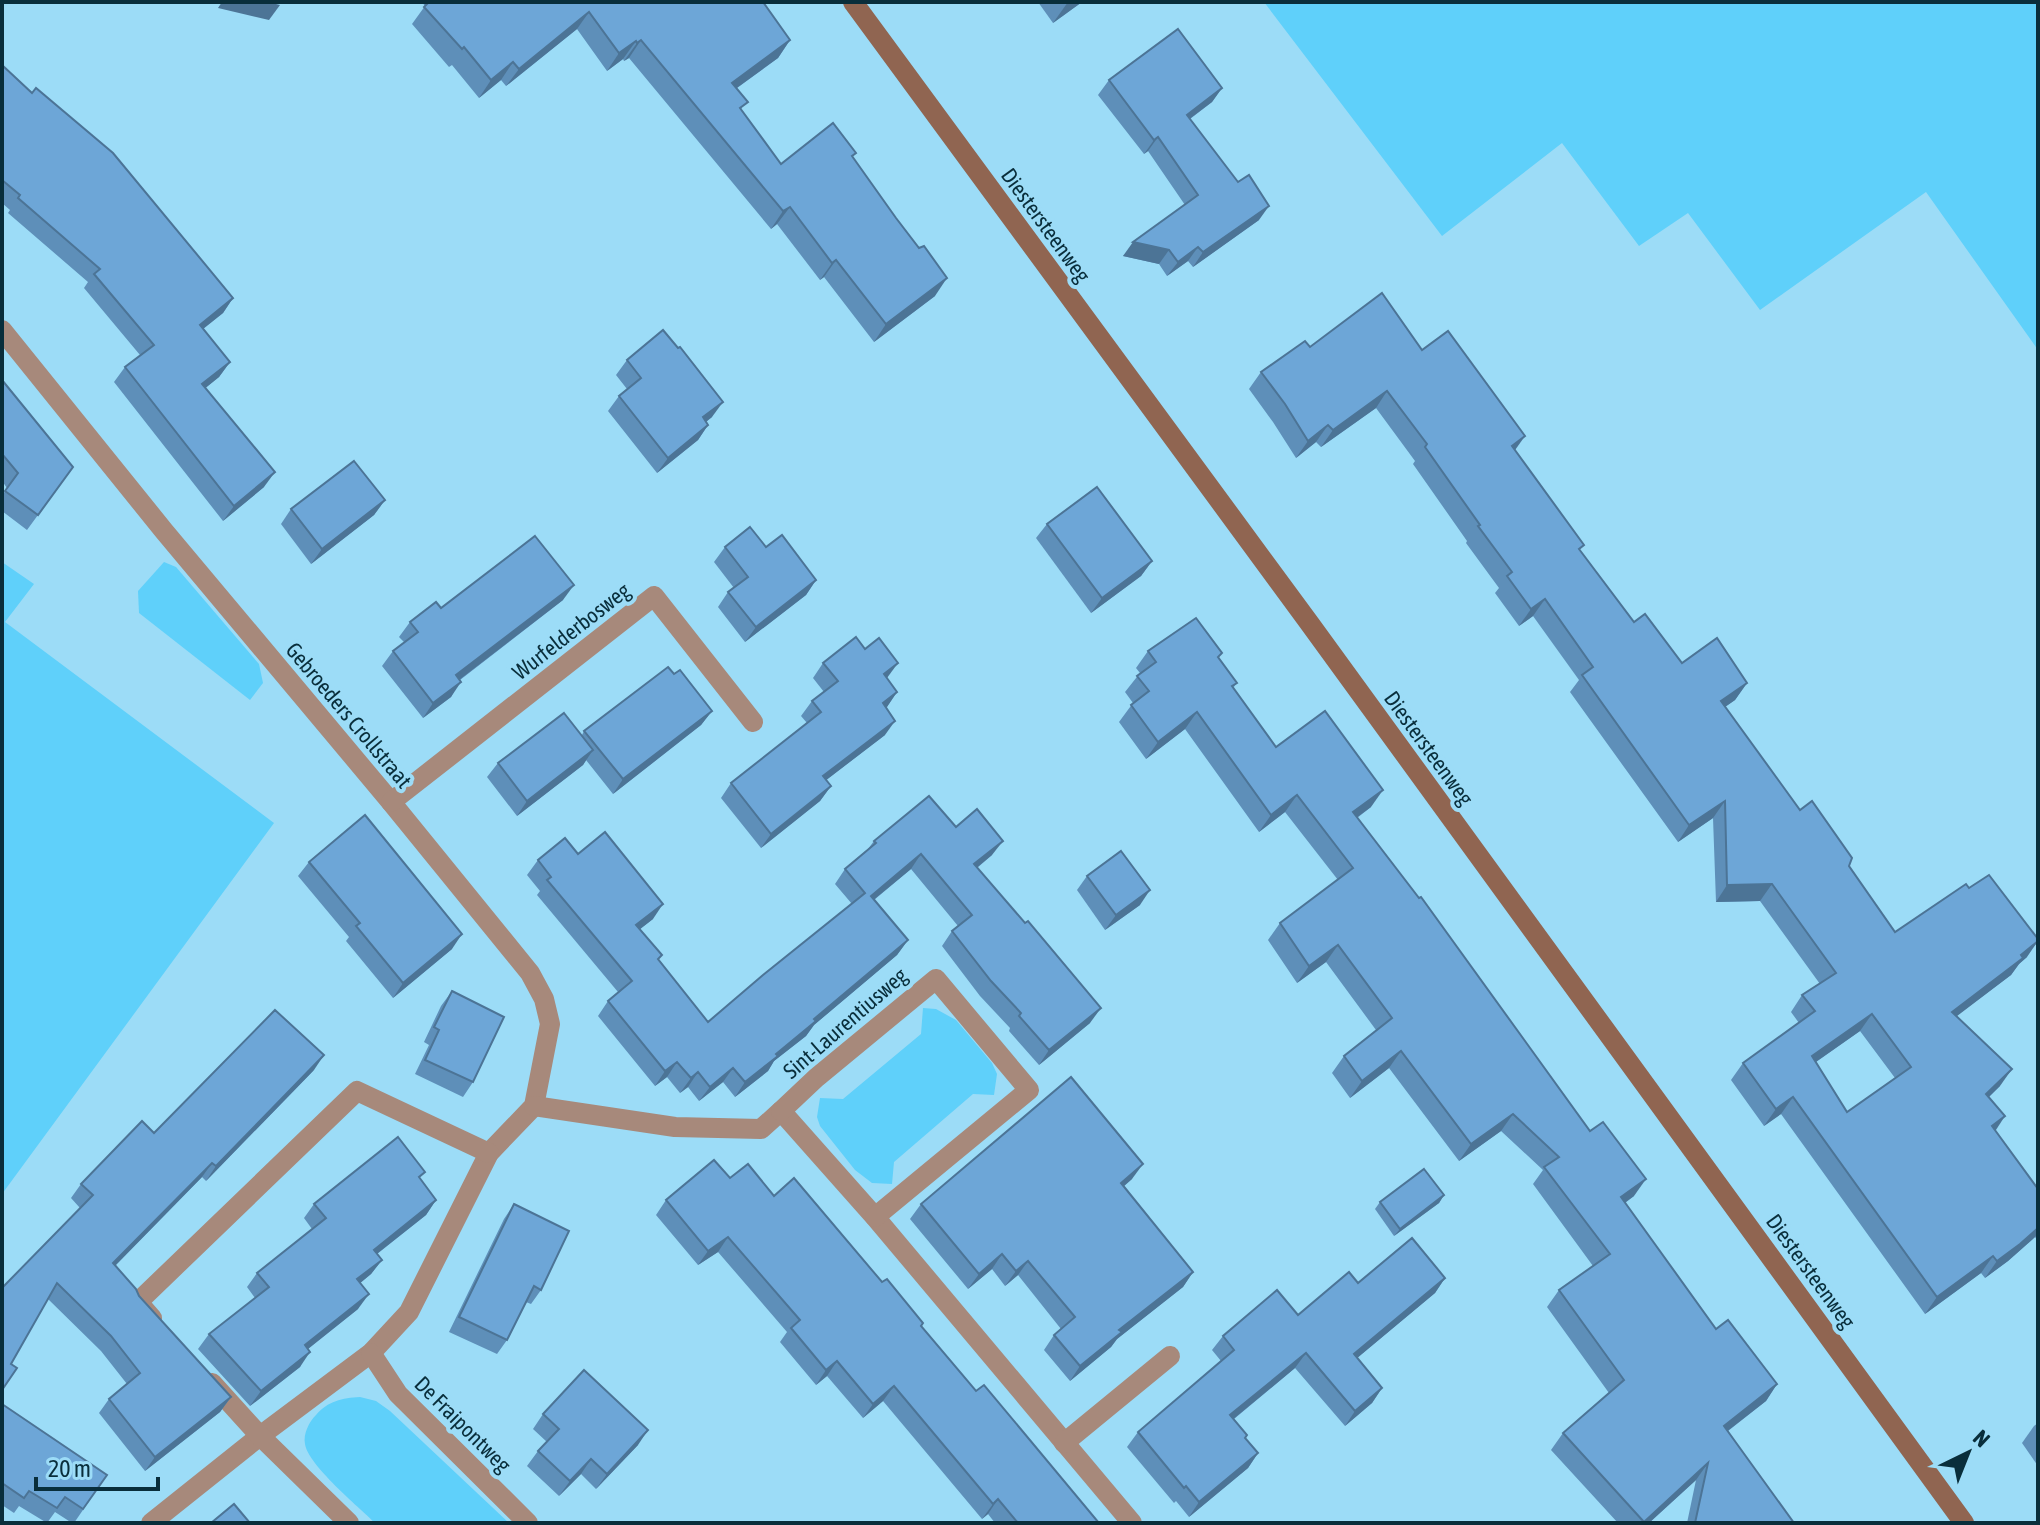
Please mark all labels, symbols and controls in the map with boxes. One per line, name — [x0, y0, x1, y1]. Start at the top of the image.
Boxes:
street label: Diestersteenweg — [996, 163, 1096, 287]
street label: Wurfelderbosweg — [507, 577, 635, 685]
street label: Gebroeders Crollstraat — [281, 637, 417, 793]
street label: Diestersteenweg — [1379, 686, 1479, 810]
street label: Sint-Laurentiusweg — [778, 962, 913, 1084]
street label: Diestersteenweg — [1761, 1209, 1861, 1333]
street label: De Fraipontweg — [410, 1371, 517, 1478]
north arrow — [1928, 1413, 2008, 1493]
text: N — [1968, 1424, 1995, 1452]
scale bar — [36, 1441, 158, 1491]
text: 20 m — [48, 1455, 91, 1482]

